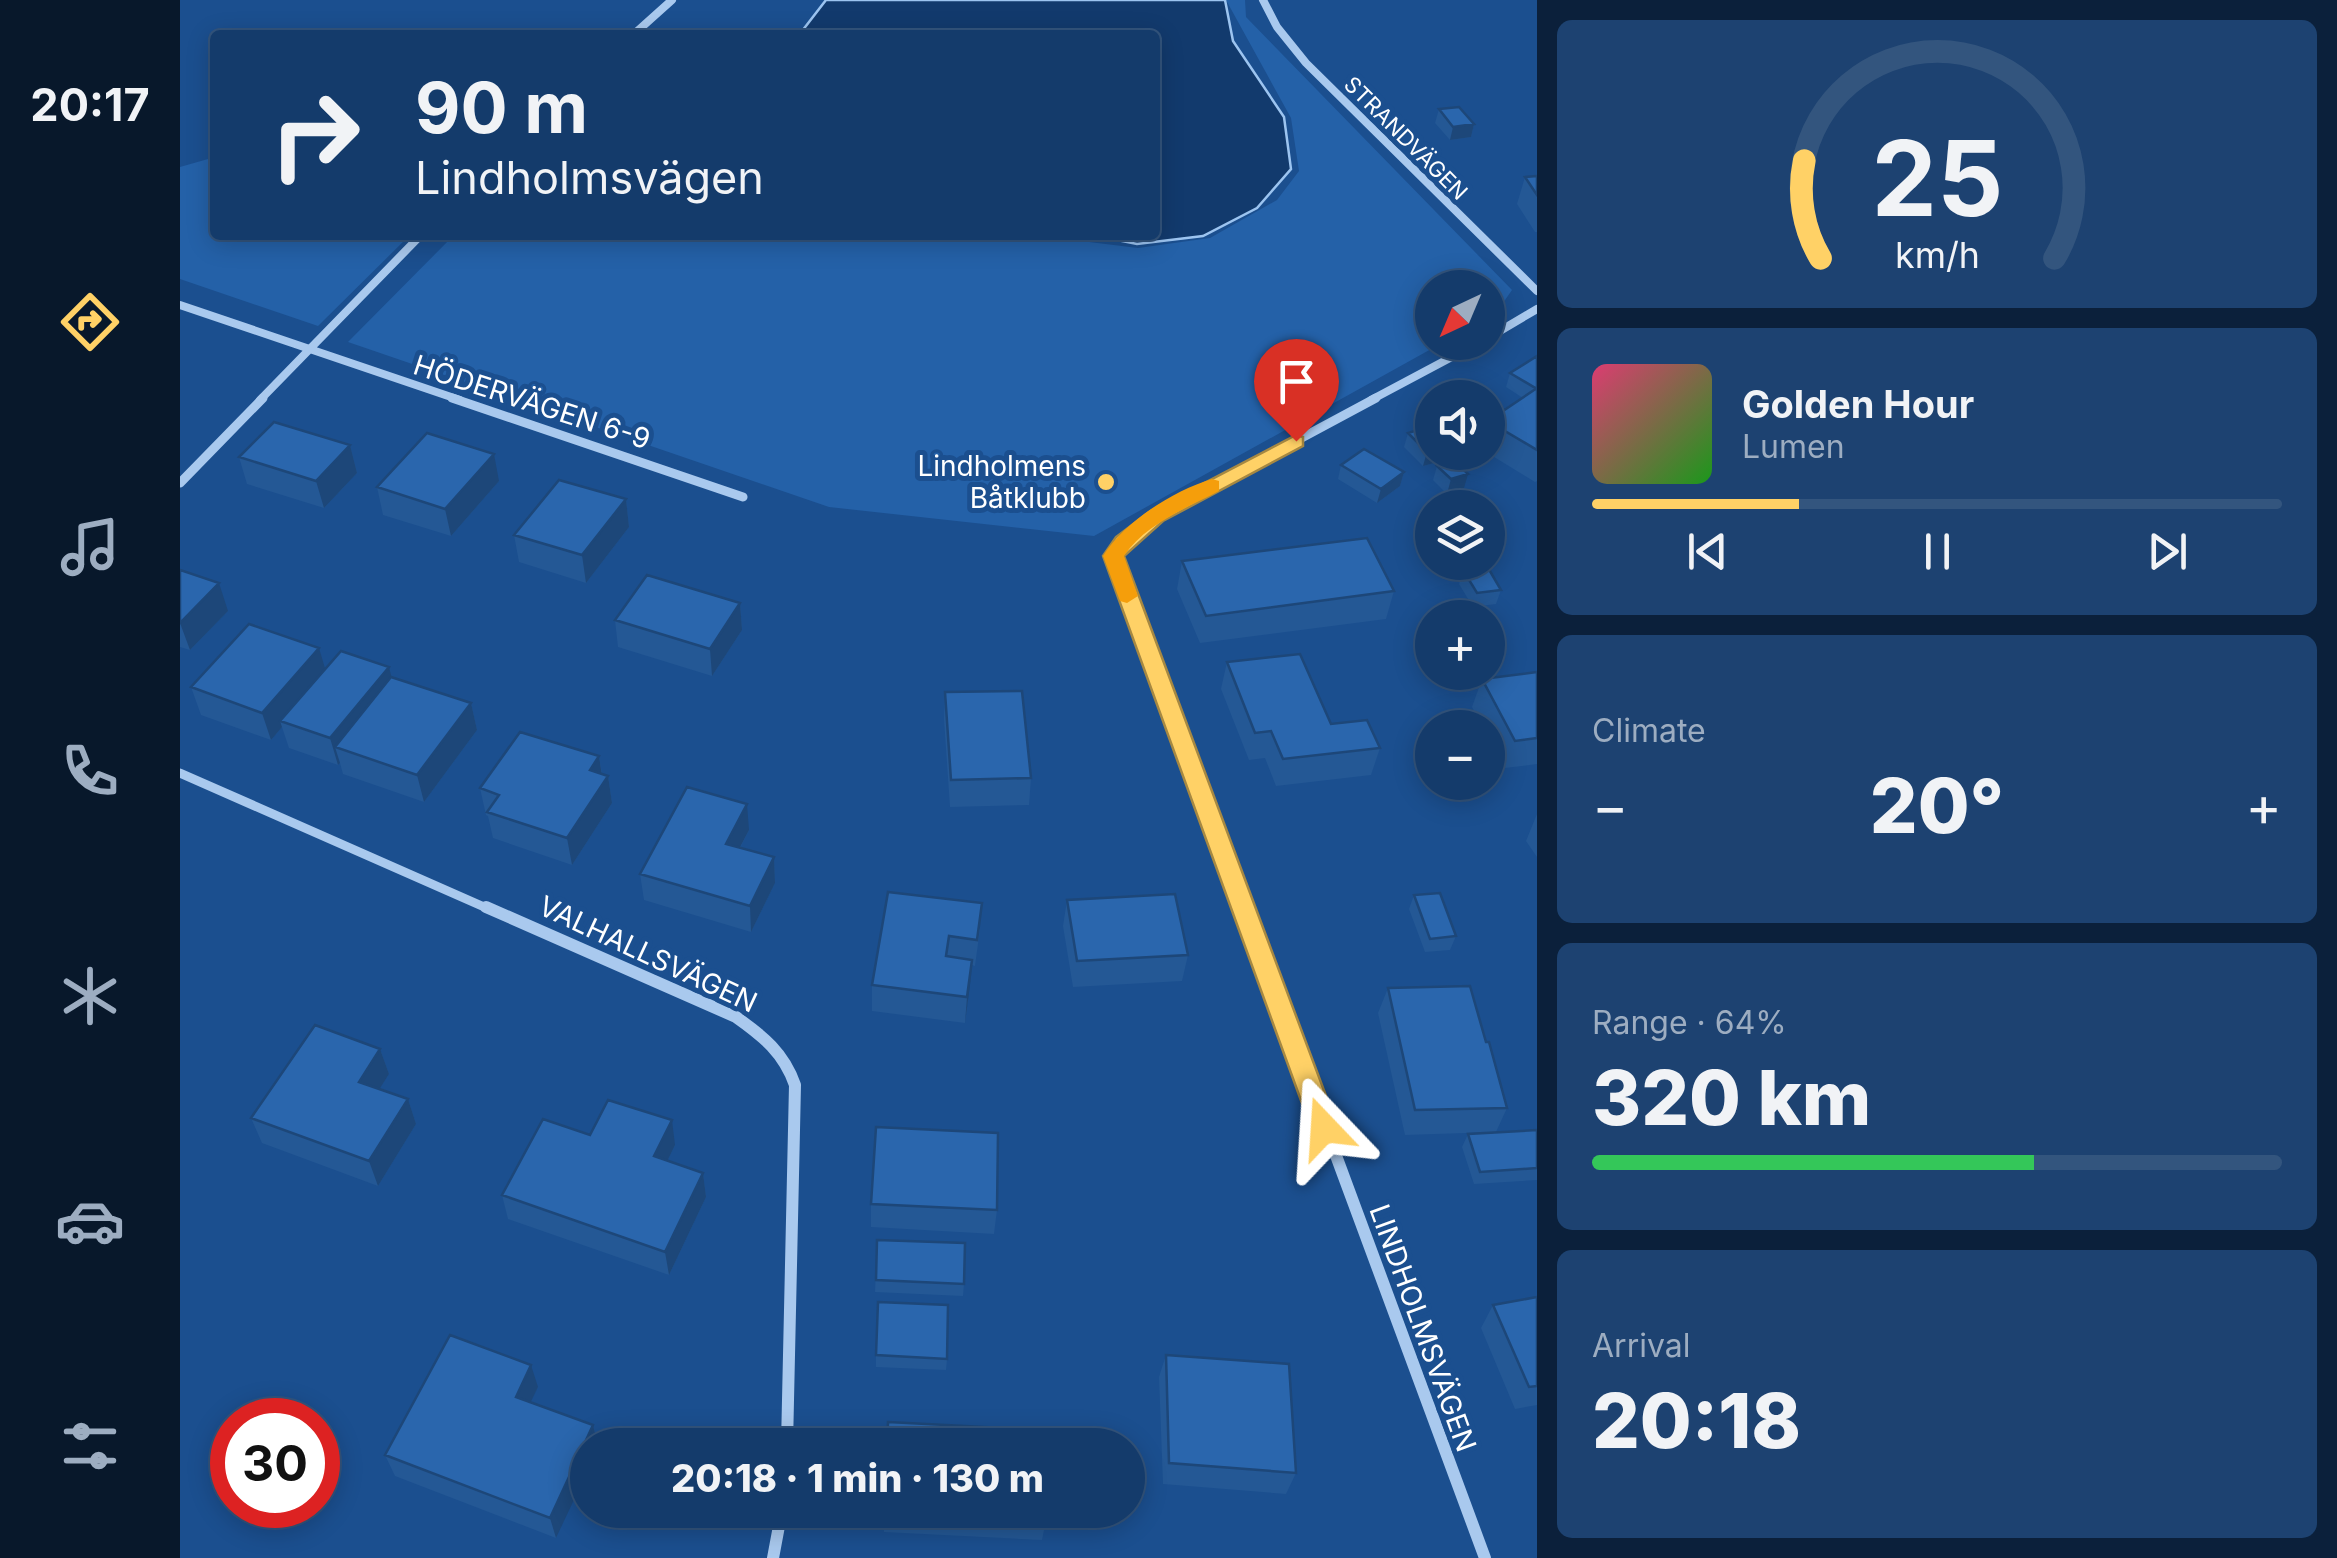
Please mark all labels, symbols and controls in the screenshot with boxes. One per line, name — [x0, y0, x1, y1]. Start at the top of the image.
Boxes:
text: 90 m — [415, 65, 588, 150]
icon: right — [250, 70, 380, 200]
street label: STRANDVÄGEN — [1339, 71, 1473, 205]
text: 20:17 — [30, 77, 150, 132]
text: 25 — [1871, 115, 2003, 241]
text: Lindholmsvägen — [415, 150, 764, 205]
text: km/h — [1895, 233, 1979, 277]
north arrow — [1415, 270, 1505, 360]
map controls — [1415, 270, 1505, 800]
icon: directions — [55, 287, 125, 357]
pin — [1254, 339, 1339, 442]
street label: HÖDERVÄGEN 6-9 — [409, 348, 655, 456]
icon: arrive — [1269, 354, 1324, 409]
button: sound — [1415, 380, 1505, 470]
text: Golden Hour — [1742, 381, 1974, 427]
text: Lumen — [1742, 427, 1845, 466]
place label: Lindholmens Båtklubb — [917, 449, 1086, 515]
marker: Lindholmens Båtklubb — [1095, 471, 1117, 493]
button: layers — [1415, 490, 1505, 580]
icon: music — [55, 512, 125, 582]
icon: previous — [1680, 524, 1735, 579]
icon: pause — [1910, 524, 1965, 579]
icon: next — [2140, 524, 2195, 579]
button: + — [1415, 600, 1505, 690]
button: − — [1415, 710, 1505, 800]
text: Climate — [1592, 711, 1706, 750]
icon: phone — [55, 736, 125, 806]
text: 20° — [1870, 760, 2004, 851]
text: − — [1592, 773, 1628, 839]
text: + — [2246, 773, 2282, 839]
street label: VALHALLSVÄGEN — [533, 889, 763, 1019]
icon: climate — [55, 961, 125, 1031]
text: Range · 64% — [1592, 1003, 1787, 1042]
text: 320 km — [1592, 1052, 1871, 1143]
position arrow — [1272, 1076, 1376, 1180]
icon: car — [55, 1186, 125, 1256]
street label: LINDHOLMSVÄGEN — [1362, 1200, 1484, 1456]
text: Arrival — [1592, 1326, 1690, 1365]
text: 20:18 — [1592, 1375, 1801, 1466]
speed limit sign: 30 — [210, 1398, 340, 1528]
icon: filters — [55, 1411, 125, 1481]
text: 20:18 · 1 min · 130 m — [671, 1455, 1044, 1501]

